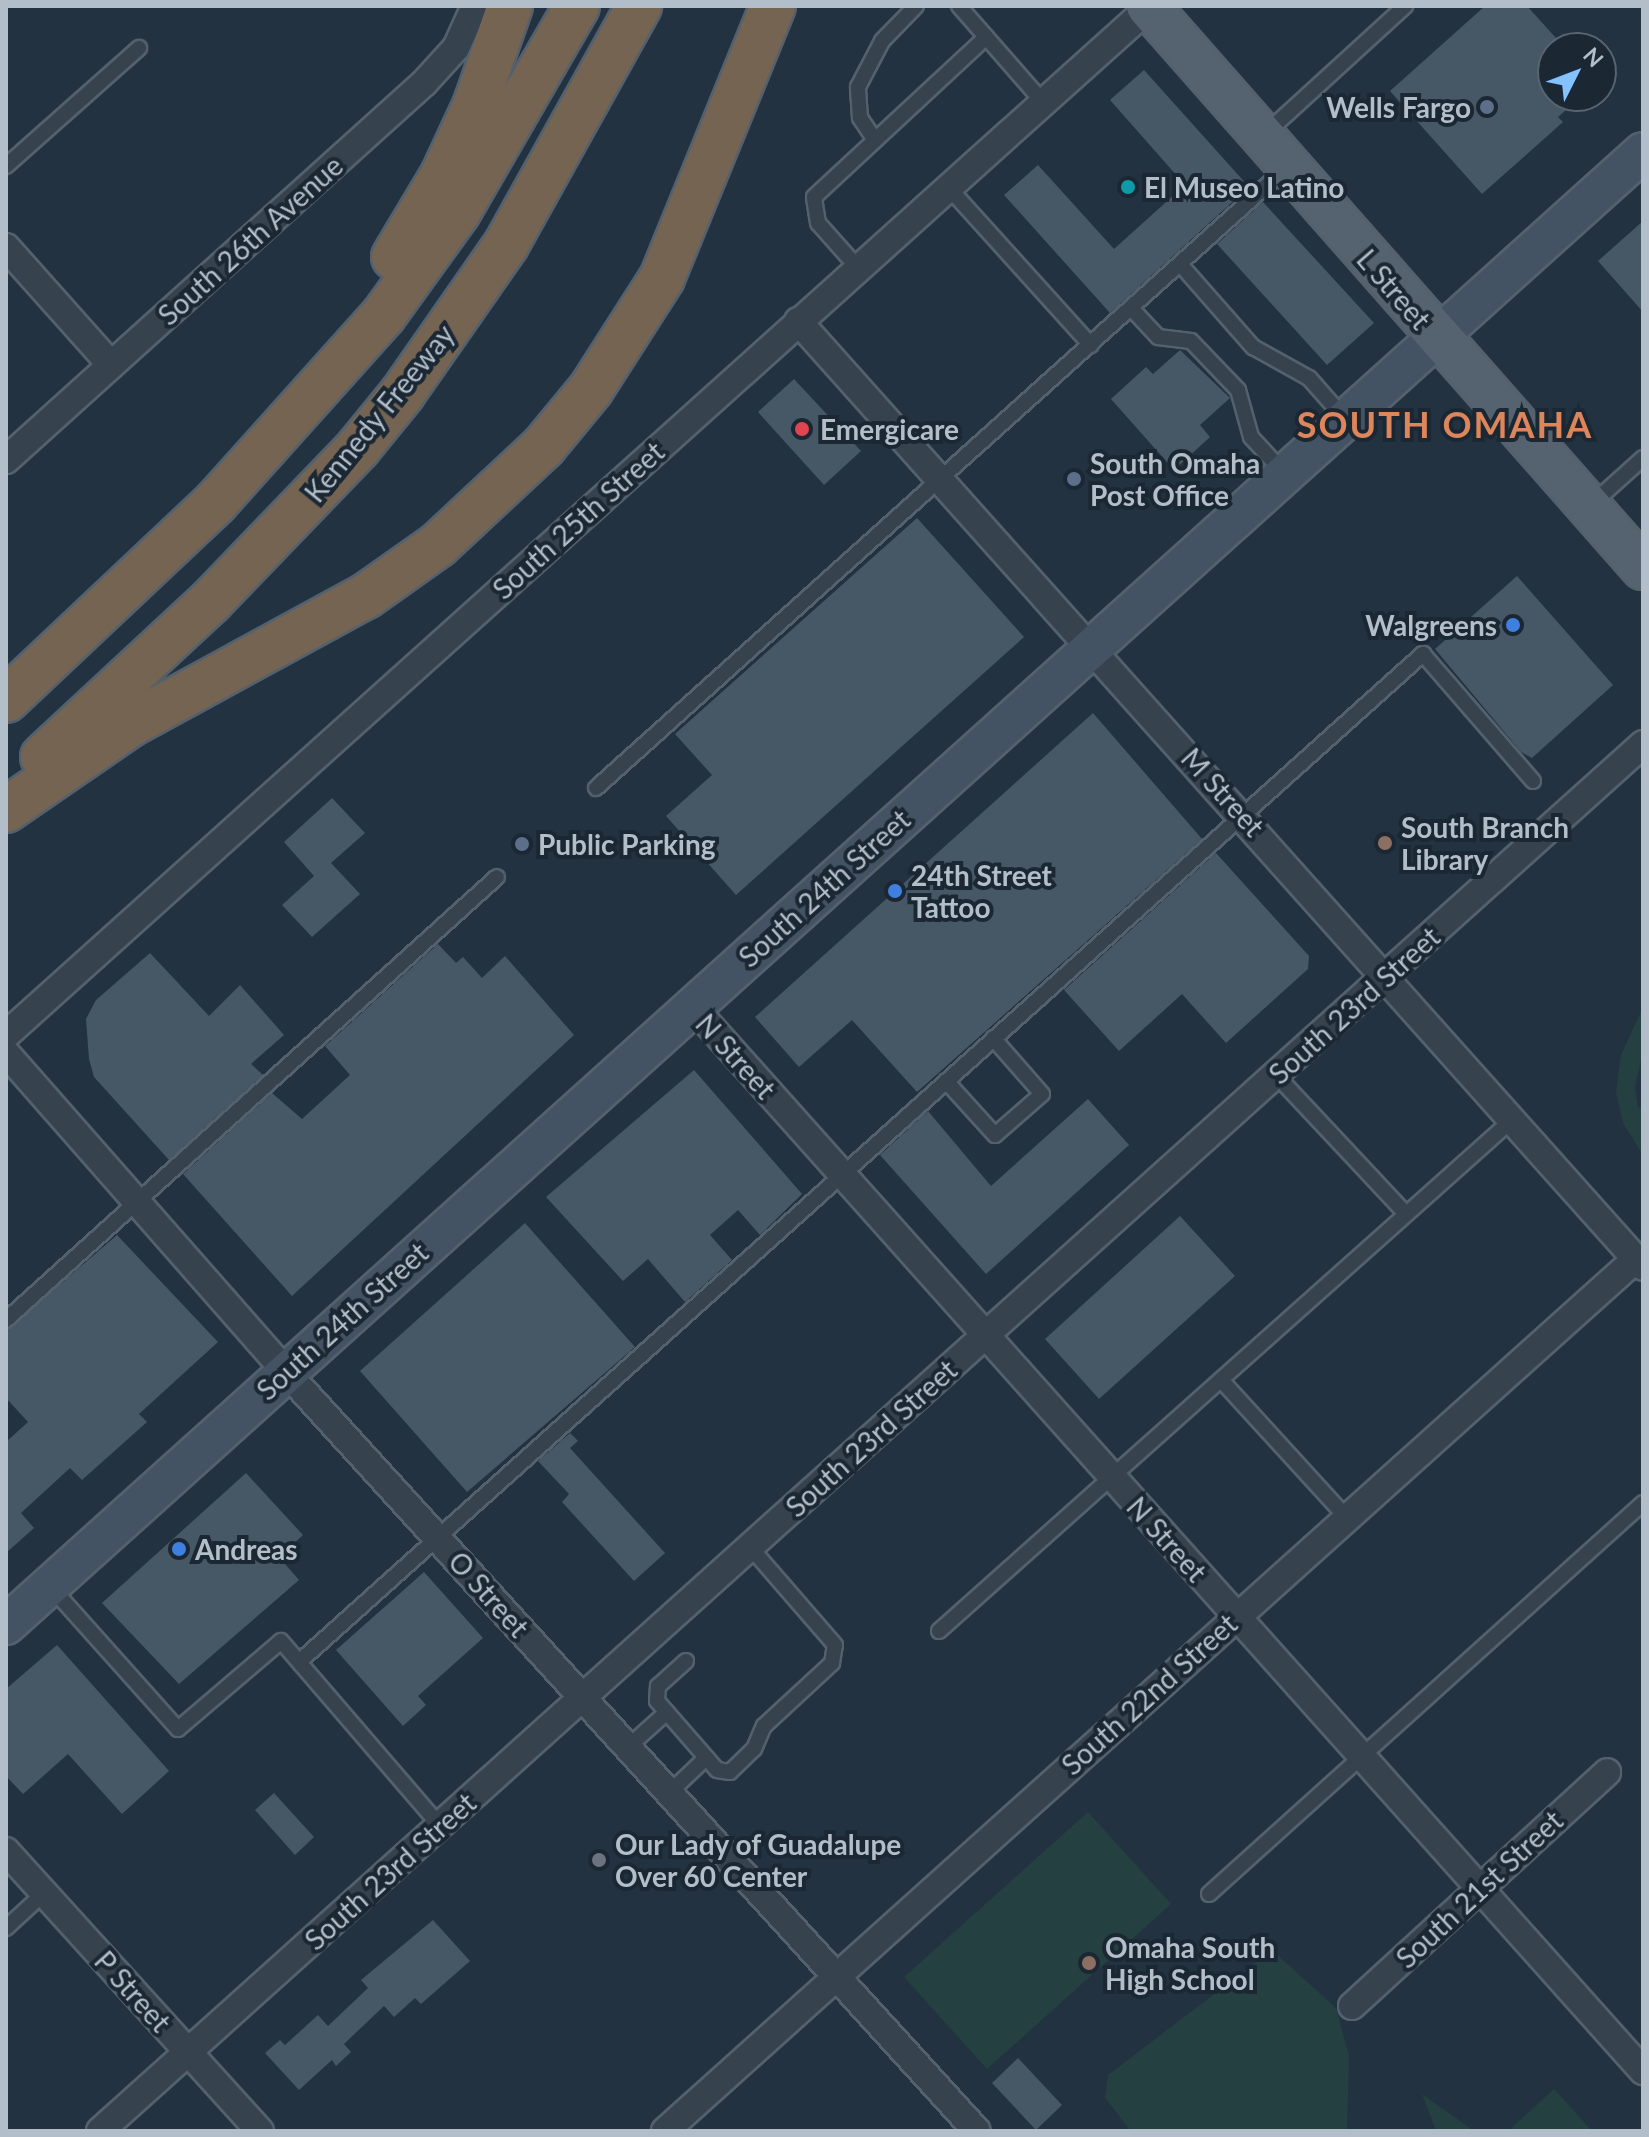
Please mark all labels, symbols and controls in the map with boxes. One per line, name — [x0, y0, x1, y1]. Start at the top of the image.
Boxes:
north arrow — [1537, 32, 1617, 112]
text: N — [1578, 42, 1609, 72]
place label: Wells Fargo — [1326, 90, 1471, 124]
marker: Wells Fargo — [1478, 98, 1496, 116]
street label: South 26th Avenue — [151, 148, 349, 332]
place label: El Museo Latino — [1144, 170, 1344, 204]
marker: El Museo Latino — [1119, 178, 1137, 196]
street label: L Street — [1350, 242, 1438, 336]
street label: Kennedy Freeway — [297, 317, 461, 509]
district label: SOUTH OMAHA — [1297, 403, 1593, 447]
place label: Emergicare — [820, 412, 959, 446]
marker: Emergicare — [791, 418, 813, 440]
street label: South 25th Street — [486, 434, 670, 606]
place label: South Omaha Post Office — [1090, 446, 1260, 512]
marker: South Omaha Post Office — [1065, 470, 1083, 488]
place label: Walgreens — [1365, 608, 1497, 642]
marker: Walgreens — [1504, 616, 1522, 634]
street label: M Street — [1175, 741, 1271, 843]
street label: South 24th Street — [732, 802, 916, 974]
place label: South Branch Library — [1401, 810, 1569, 876]
place label: Public Parking — [538, 827, 716, 861]
marker: South Branch Library — [1376, 834, 1394, 852]
marker: Public Parking — [513, 835, 531, 853]
place label: 24th Street Tattoo — [911, 858, 1052, 924]
marker: 24th Street Tattoo — [886, 882, 904, 900]
street label: South 23rd Street — [1262, 920, 1446, 1090]
street label: N Street — [689, 1007, 783, 1105]
street label: South 24th Street — [250, 1235, 434, 1407]
street label: South 23rd Street — [779, 1353, 963, 1523]
street label: N Street — [1120, 1490, 1214, 1588]
place label: Andreas — [195, 1532, 298, 1566]
marker: Andreas — [170, 1540, 188, 1558]
street label: O Street — [442, 1544, 536, 1644]
street label: South 22nd Street — [1054, 1607, 1244, 1781]
street label: South 23rd Street — [298, 1786, 482, 1956]
street label: South 21st Street — [1389, 1803, 1569, 1975]
place label: Our Lady of Guadalupe Over 60 Center — [615, 1827, 903, 1893]
marker: Our Lady of Guadalupe Over 60 Center — [590, 1851, 608, 1869]
place label: Omaha South High School — [1105, 1930, 1275, 1996]
street label: P Street — [88, 1943, 178, 2039]
marker: Omaha South High School — [1080, 1954, 1098, 1972]

